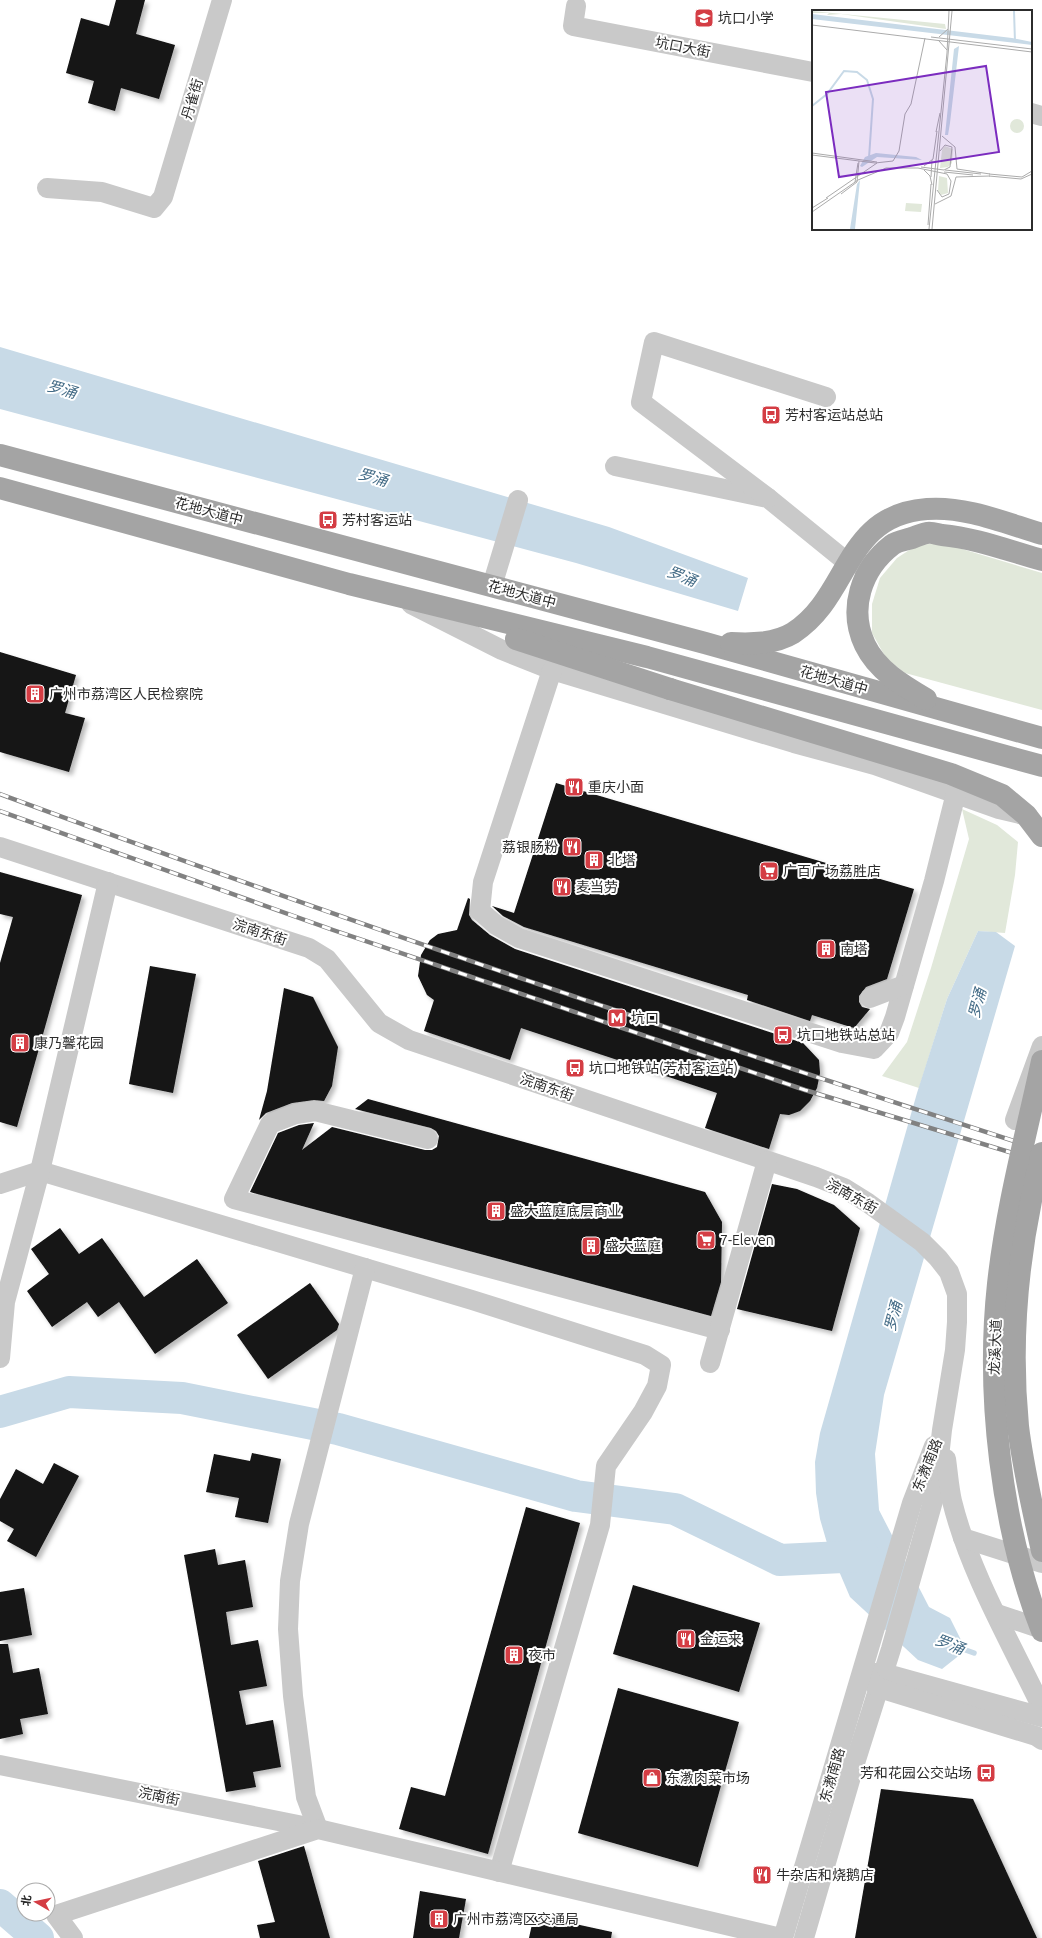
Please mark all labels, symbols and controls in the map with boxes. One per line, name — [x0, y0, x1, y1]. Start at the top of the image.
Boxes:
school or university icon: 坑口小学 — [693, 7, 715, 29]
place label: 坑口小学 — [718, 10, 774, 26]
inset map — [812, 10, 1032, 230]
street label: 坑口大街 — [654, 34, 712, 60]
street label: 丹雀街 — [178, 77, 206, 121]
water label: 罗涌 — [45, 377, 81, 402]
bus stop icon: 芳村客运站总站 — [760, 404, 782, 426]
place label: 芳村客运站总站 — [785, 407, 883, 423]
water label: 罗涌 — [356, 465, 392, 490]
street label: 花地大道中 — [173, 494, 245, 528]
bus stop icon: 芳村客运站 — [317, 509, 339, 531]
place label: 芳村客运站 — [342, 512, 412, 528]
water label: 罗涌 — [665, 562, 701, 590]
street label: 花地大道中 — [486, 577, 558, 611]
street label: 花地大道中 — [798, 663, 870, 697]
building icon: 广州市荔湾区人民检察院 — [24, 683, 46, 705]
place label: 广州市荔湾区人民检察院 — [49, 686, 203, 702]
restaurant icon: 重庆小面 — [563, 776, 585, 798]
place label: 重庆小面 — [588, 779, 644, 795]
restaurant icon: 荔银肠粉 — [561, 836, 583, 858]
place label: 荔银肠粉 — [502, 839, 558, 855]
building icon: 北塔 — [583, 849, 605, 871]
place label: 北塔 — [608, 852, 636, 868]
supermarket icon: 广百广场荔胜店 — [758, 860, 780, 882]
place label: 广百广场荔胜店 — [783, 863, 881, 879]
restaurant icon: 麦当劳 — [551, 876, 573, 898]
place label: 麦当劳 — [576, 879, 618, 895]
street label: 浣南东街 — [231, 916, 289, 948]
building icon: 南塔 — [815, 938, 837, 960]
place label: 南塔 — [840, 941, 868, 957]
water label: 罗涌 — [965, 984, 990, 1020]
metro station icon: 坑口 — [606, 1007, 628, 1029]
place label: 坑口 — [631, 1010, 659, 1026]
bus stop icon: 坑口地铁站总站 — [772, 1024, 794, 1046]
place label: 坑口地铁站总站 — [797, 1027, 895, 1043]
building icon: 康乃馨花园 — [9, 1032, 31, 1054]
place label: 康乃馨花园 — [34, 1035, 104, 1051]
bus stop icon: 坑口地铁站(芳村客运站) — [564, 1057, 586, 1079]
place label: 坑口地铁站(芳村客运站) — [589, 1060, 738, 1076]
street label: 浣南东街 — [518, 1070, 576, 1104]
street label: 浣南东街 — [824, 1175, 880, 1217]
building icon: 盛大蓝庭底层商业 — [485, 1200, 507, 1222]
place label: 盛大蓝庭底层商业 — [510, 1203, 622, 1219]
supermarket icon: 7-Eleven — [695, 1229, 717, 1251]
place label: 7-Eleven — [720, 1232, 774, 1248]
building icon: 盛大蓝庭 — [580, 1235, 602, 1257]
place label: 盛大蓝庭 — [605, 1238, 661, 1254]
water label: 罗涌 — [881, 1297, 906, 1333]
street label: 龙溪大道 — [986, 1319, 1004, 1375]
street label: 东漖南路 — [909, 1436, 945, 1494]
restaurant icon: 金运来 — [675, 1628, 697, 1650]
place label: 金运来 — [700, 1631, 742, 1647]
water label: 罗涌 — [933, 1631, 969, 1658]
building icon: 夜市 — [503, 1644, 525, 1666]
place label: 夜市 — [528, 1647, 556, 1663]
street label: 东漖南路 — [817, 1746, 847, 1804]
bus stop icon: 芳和花园公交站场 — [975, 1762, 997, 1784]
place label: 芳和花园公交站场 — [860, 1765, 972, 1781]
shop icon: 东漖肉菜市场 — [641, 1767, 663, 1789]
place label: 东漖肉菜市场 — [666, 1770, 750, 1786]
street label: 浣南街 — [137, 1784, 181, 1808]
restaurant icon: 牛杂店和烧鹅店 — [751, 1864, 773, 1886]
place label: 牛杂店和烧鹅店 — [776, 1867, 874, 1883]
north arrow — [16, 1882, 56, 1922]
text: 北 — [19, 1894, 33, 1907]
building icon: 广州市荔湾区交通局 — [428, 1908, 450, 1930]
place label: 广州市荔湾区交通局 — [453, 1911, 579, 1927]

